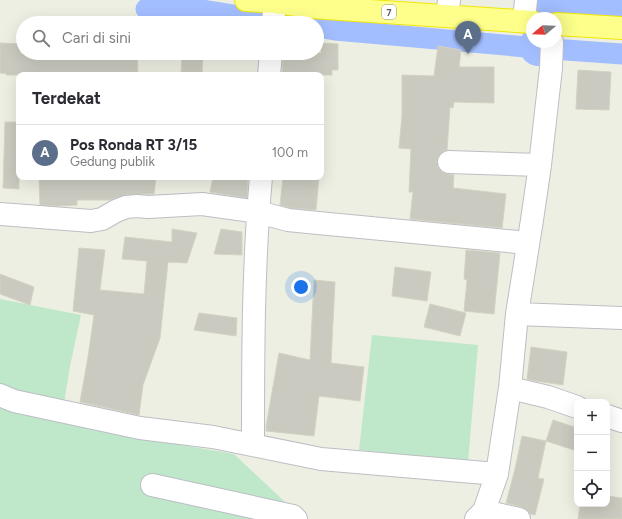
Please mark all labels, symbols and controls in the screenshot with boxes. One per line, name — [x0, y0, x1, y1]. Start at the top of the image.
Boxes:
road number: 7 — [382, 5, 396, 19]
north arrow — [526, 12, 562, 48]
search box — [16, 16, 324, 60]
pin: A — [455, 21, 481, 54]
icon: search — [30, 27, 52, 49]
text: Cari di sini — [62, 29, 131, 47]
text: Terdekat — [32, 88, 101, 108]
text: Pos Ronda RT 3/15 — [70, 136, 197, 154]
text: A — [40, 145, 50, 160]
text: 100 m — [272, 145, 308, 160]
text: Gedung publik — [70, 154, 155, 169]
your location — [291, 277, 311, 297]
map controls — [574, 399, 610, 507]
button: + — [574, 399, 610, 435]
button: − — [574, 435, 610, 471]
button: locate — [574, 471, 610, 507]

